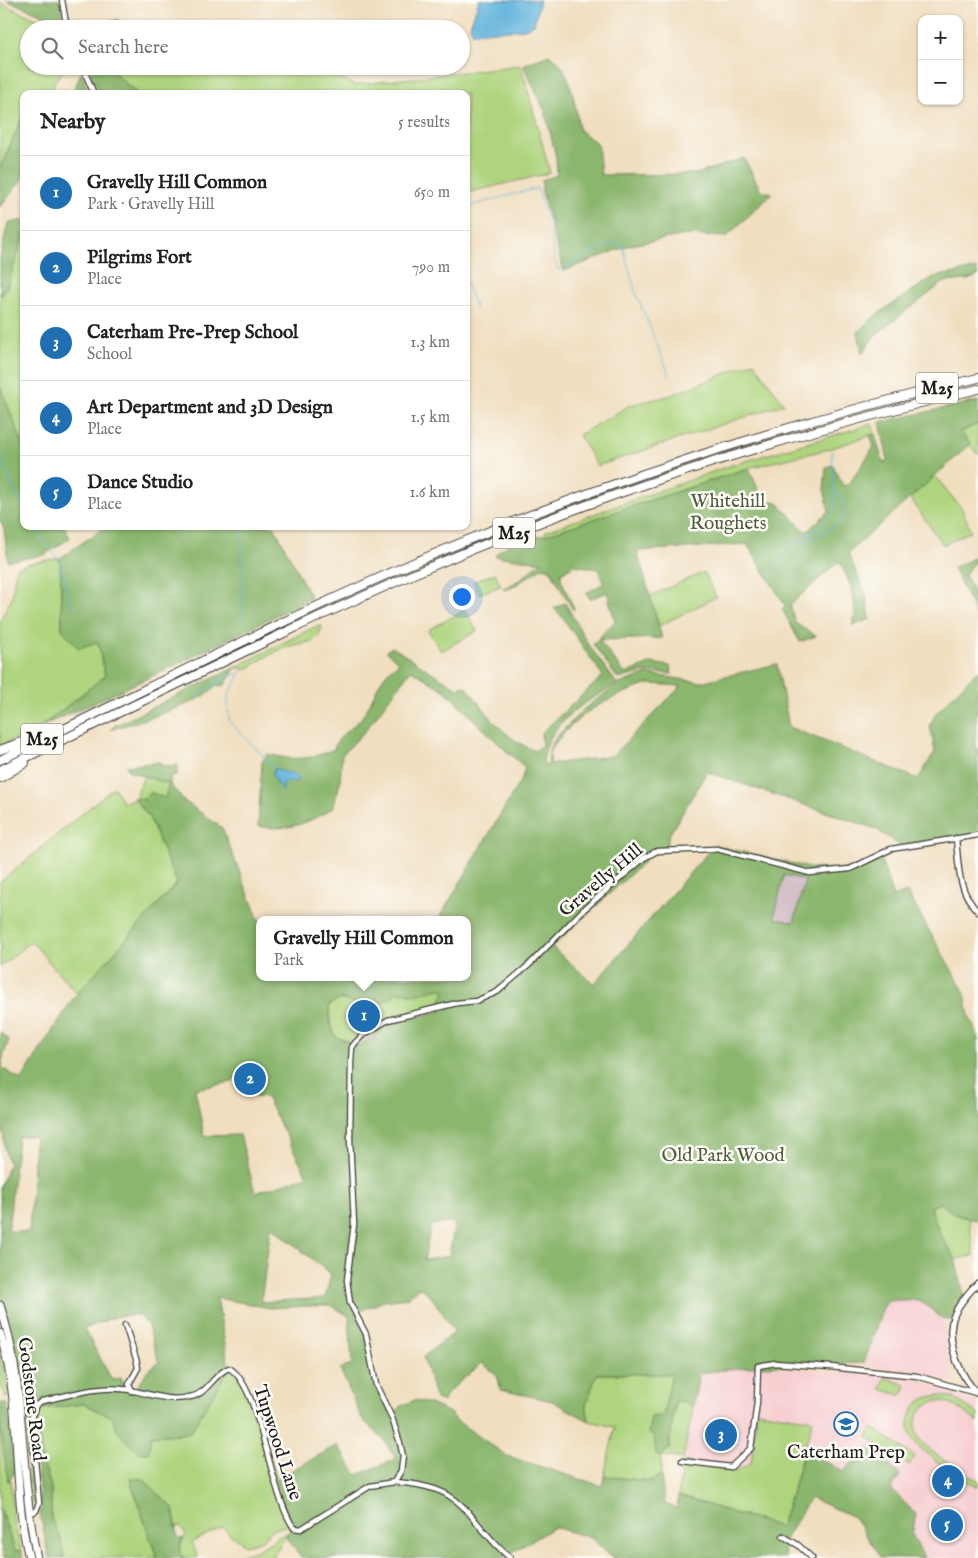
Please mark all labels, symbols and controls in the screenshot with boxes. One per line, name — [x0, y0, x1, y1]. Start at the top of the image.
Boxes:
map controls — [918, 15, 963, 105]
button: + — [918, 15, 963, 60]
search box — [20, 20, 470, 75]
icon: search — [38, 34, 66, 62]
text: Search here — [78, 36, 169, 60]
button: − — [918, 60, 963, 105]
text: Nearby — [40, 109, 105, 136]
text: 5 results — [398, 113, 450, 133]
text: Gravelly Hill Common — [87, 171, 267, 195]
text: 1 — [53, 183, 59, 203]
text: 650 m — [414, 183, 450, 203]
text: Park · Gravelly Hill — [87, 195, 214, 215]
text: Pilgrims Fort — [87, 246, 192, 270]
text: 2 — [52, 258, 60, 278]
text: 790 m — [412, 258, 450, 278]
text: Place — [87, 270, 122, 290]
text: Caterham Pre-Prep School — [87, 321, 298, 345]
text: 3 — [53, 333, 59, 353]
text: 1.3 km — [410, 333, 450, 353]
text: School — [87, 345, 132, 365]
road number: M25 — [916, 372, 958, 403]
text: Art Department and 3D Design — [87, 396, 333, 420]
text: 4 — [52, 408, 60, 428]
text: 1.5 km — [410, 408, 450, 428]
text: Place — [87, 420, 122, 440]
text: Dance Studio — [87, 471, 193, 495]
text: 5 — [53, 483, 59, 503]
text: 1.6 km — [409, 483, 450, 503]
park label: Whitehill Roughets — [690, 490, 766, 536]
text: Place — [87, 495, 122, 515]
road number: M25 — [493, 518, 535, 548]
your location — [449, 584, 475, 610]
road number: M25 — [21, 724, 63, 754]
street label: Gravelly Hill — [554, 838, 649, 923]
popup — [256, 916, 471, 981]
text: Gravelly Hill Common — [273, 927, 454, 951]
text: Park — [273, 951, 304, 971]
pin: 1 — [348, 997, 380, 1035]
pin: 2 — [234, 1060, 266, 1098]
park label: Old Park Wood — [661, 1144, 785, 1168]
street label: Godstone Road — [12, 1336, 51, 1463]
street label: Tupwood Lane — [247, 1382, 307, 1504]
school or university icon: Caterham Prep — [833, 1411, 859, 1437]
pin: 3 — [705, 1416, 737, 1454]
place label: Caterham Prep — [787, 1441, 905, 1465]
pin: 4 — [932, 1462, 964, 1500]
pin: 5 — [931, 1506, 963, 1544]

